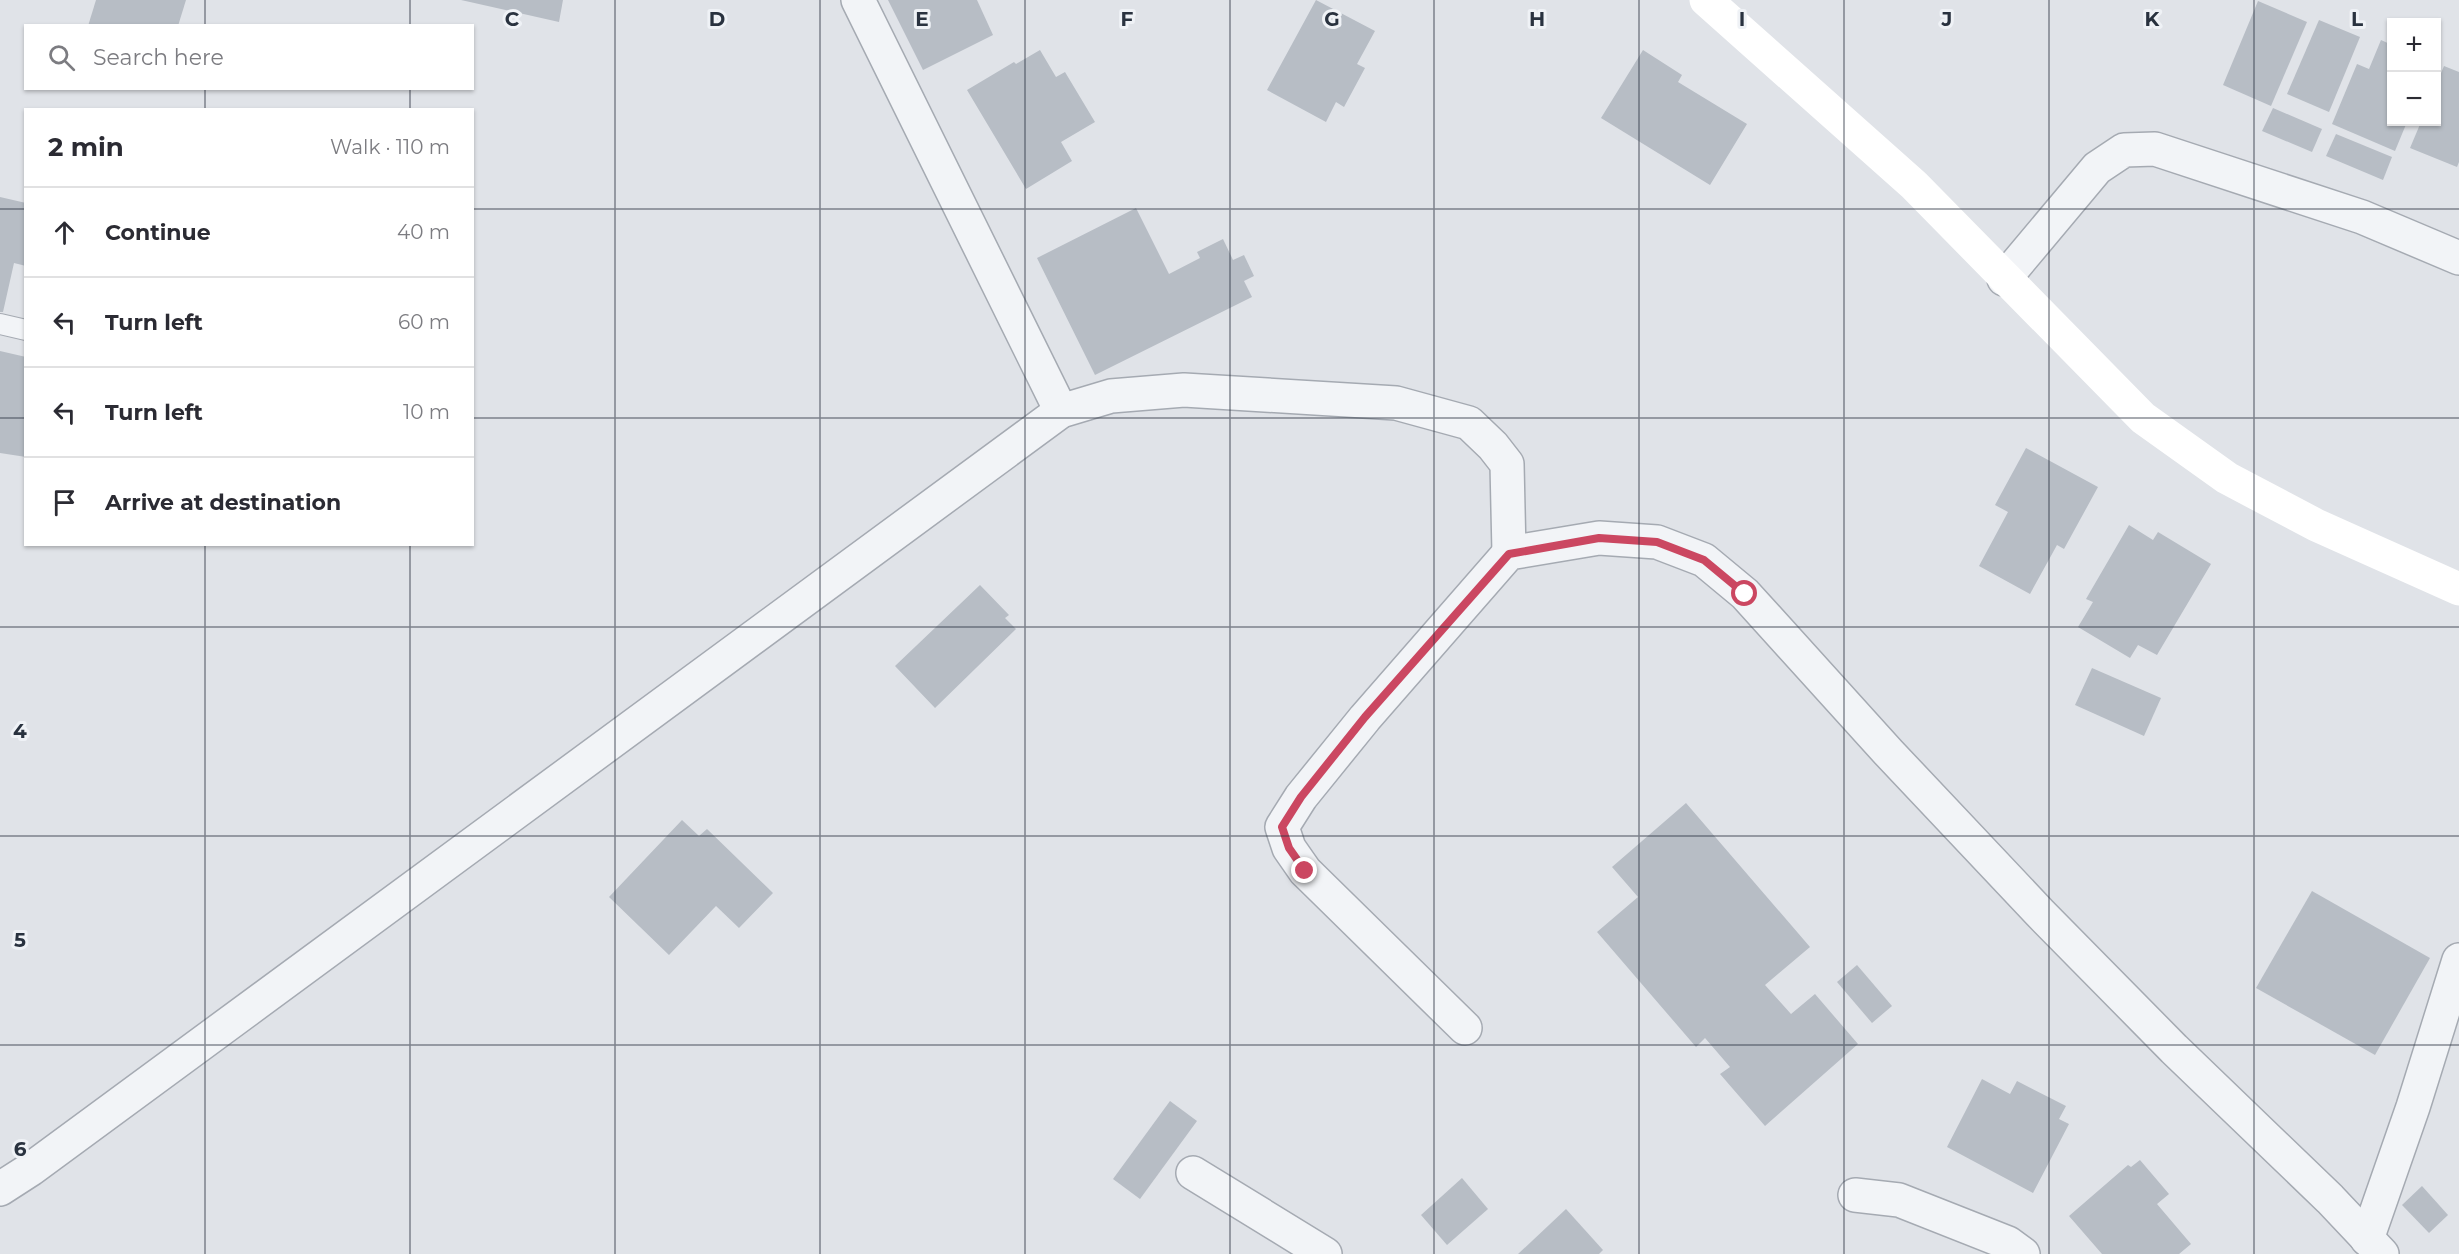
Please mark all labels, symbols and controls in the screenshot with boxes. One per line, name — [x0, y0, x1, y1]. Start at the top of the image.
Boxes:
text: C — [505, 7, 520, 31]
text: D — [709, 7, 725, 31]
text: E — [915, 7, 929, 31]
text: F — [1121, 7, 1134, 31]
text: G — [1324, 7, 1340, 31]
text: H — [1529, 7, 1545, 31]
text: I — [1739, 7, 1745, 31]
text: J — [1941, 7, 1952, 31]
text: K — [2145, 7, 2161, 31]
text: L — [2351, 7, 2363, 31]
map controls — [2387, 18, 2441, 126]
button: + — [2387, 18, 2441, 72]
search box — [24, 24, 474, 90]
icon: search — [45, 41, 78, 74]
text: Search here — [93, 44, 224, 71]
button: − — [2387, 72, 2441, 126]
text: 2 min — [48, 131, 124, 163]
text: Walk · 110 m — [330, 135, 450, 159]
icon: ahead — [48, 216, 81, 249]
text: Continue — [105, 219, 211, 246]
text: 40 m — [397, 220, 450, 244]
icon: left — [48, 306, 81, 339]
text: Turn left — [105, 309, 203, 336]
text: 60 m — [398, 310, 450, 334]
icon: left — [48, 396, 81, 429]
text: Turn left — [105, 399, 203, 426]
text: 10 m — [403, 400, 450, 424]
icon: arrive — [48, 486, 81, 519]
text: Arrive at destination — [105, 489, 341, 516]
route start — [1731, 580, 1757, 606]
text: 4 — [13, 719, 27, 743]
route end — [1291, 857, 1317, 883]
text: 5 — [14, 928, 26, 952]
text: 6 — [14, 1137, 27, 1161]

